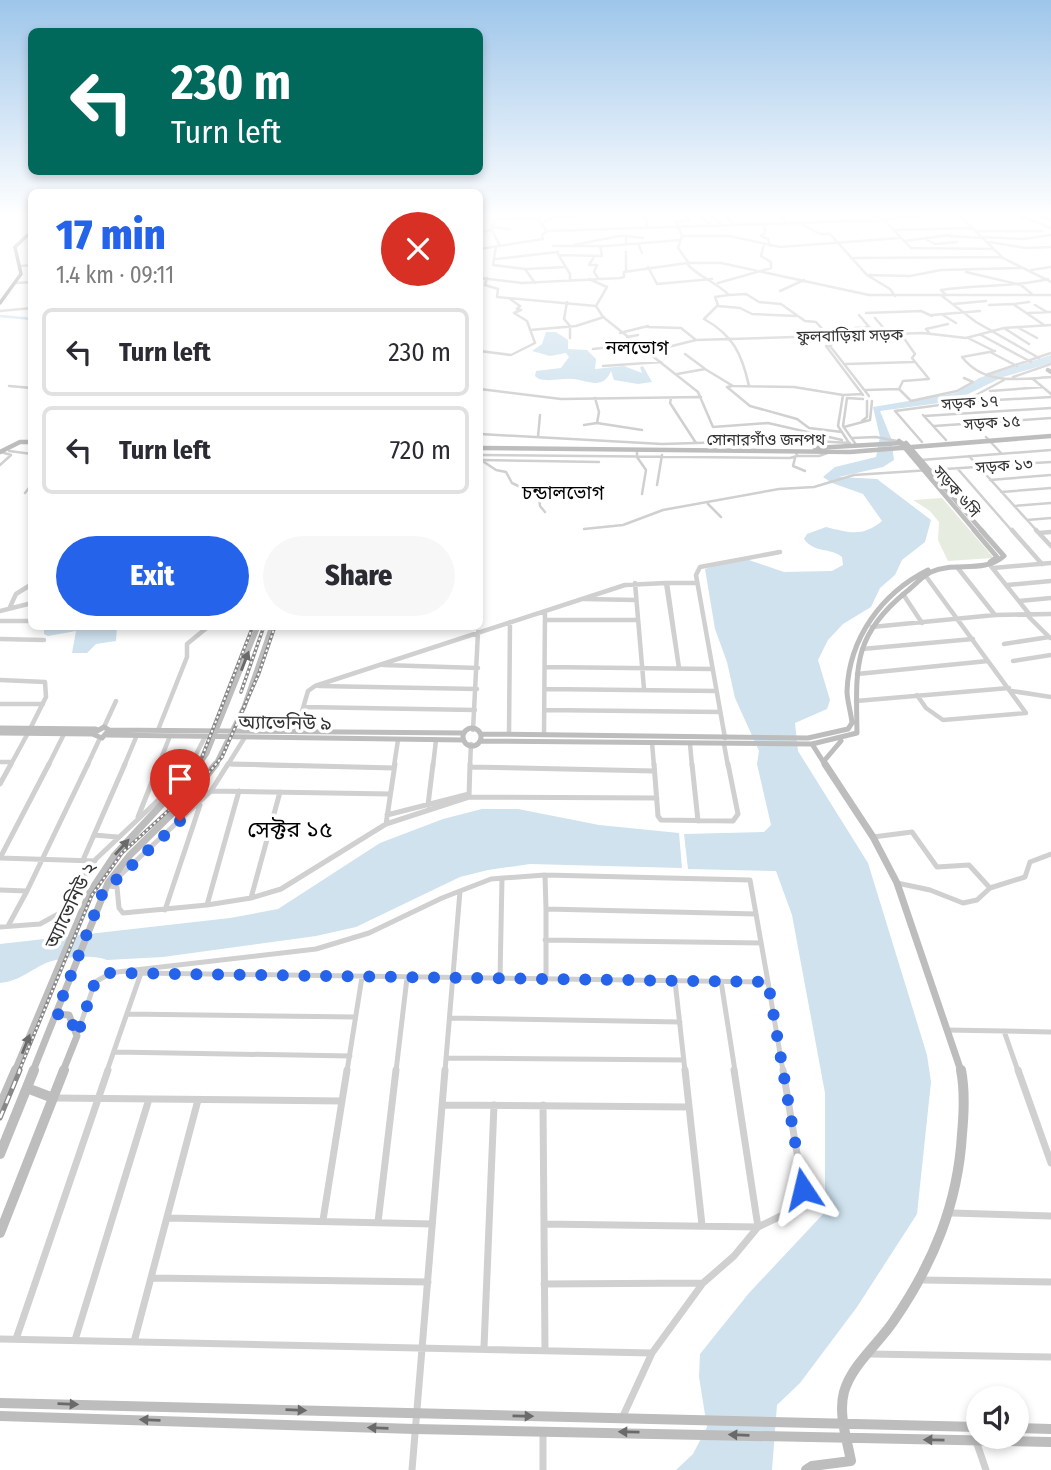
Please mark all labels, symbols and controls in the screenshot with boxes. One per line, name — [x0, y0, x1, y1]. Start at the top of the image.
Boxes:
text: 230 m — [171, 53, 291, 112]
icon: left — [56, 56, 147, 147]
text: Turn left — [171, 113, 281, 151]
text: 17 min — [56, 210, 166, 260]
button: close — [381, 212, 455, 286]
text: 1.4 km · 09:11 — [56, 261, 174, 289]
street label: ফুলবাড়িয়া সড়ক — [795, 325, 905, 346]
icon: left — [60, 333, 98, 371]
district label: নলভোগ — [605, 336, 669, 359]
text: Turn left — [119, 337, 211, 368]
text: 230 m — [388, 337, 451, 368]
street label: সড়ক ১৭ — [940, 391, 999, 414]
street label: সড়ক ১৫ — [962, 411, 1021, 434]
street label: সোনারগাঁও জনপথ — [707, 430, 826, 449]
icon: left — [60, 431, 98, 469]
text: Turn left — [119, 435, 211, 466]
text: 720 m — [390, 435, 451, 466]
street label: সড়ক ১৩ — [974, 454, 1034, 477]
street label: সড়ক ৬সি — [929, 461, 985, 522]
district label: চন্ডালভোগ — [521, 481, 605, 504]
button: Exit — [56, 536, 249, 616]
button: Share — [263, 536, 455, 616]
one-way arrow — [239, 650, 250, 671]
street label: অ্যাভেনিউ ৯ — [237, 710, 332, 735]
pin — [150, 749, 210, 821]
icon: arrive — [161, 760, 199, 798]
district label: সেক্টর ১৫ — [247, 815, 333, 843]
one-way arrow — [113, 839, 129, 856]
street label: অ্যাভেনিউ ২ — [39, 858, 101, 953]
one-way arrow — [21, 1034, 32, 1055]
position arrow — [766, 1152, 840, 1226]
map controls — [966, 1386, 1029, 1449]
button: sound — [966, 1386, 1029, 1449]
one-way arrow — [57, 1399, 79, 1410]
one-way arrow — [285, 1405, 307, 1416]
one-way arrow — [512, 1410, 534, 1422]
one-way arrow — [139, 1415, 161, 1426]
one-way arrow — [366, 1422, 388, 1433]
one-way arrow — [618, 1426, 640, 1438]
one-way arrow — [728, 1429, 750, 1440]
one-way arrow — [923, 1434, 945, 1446]

